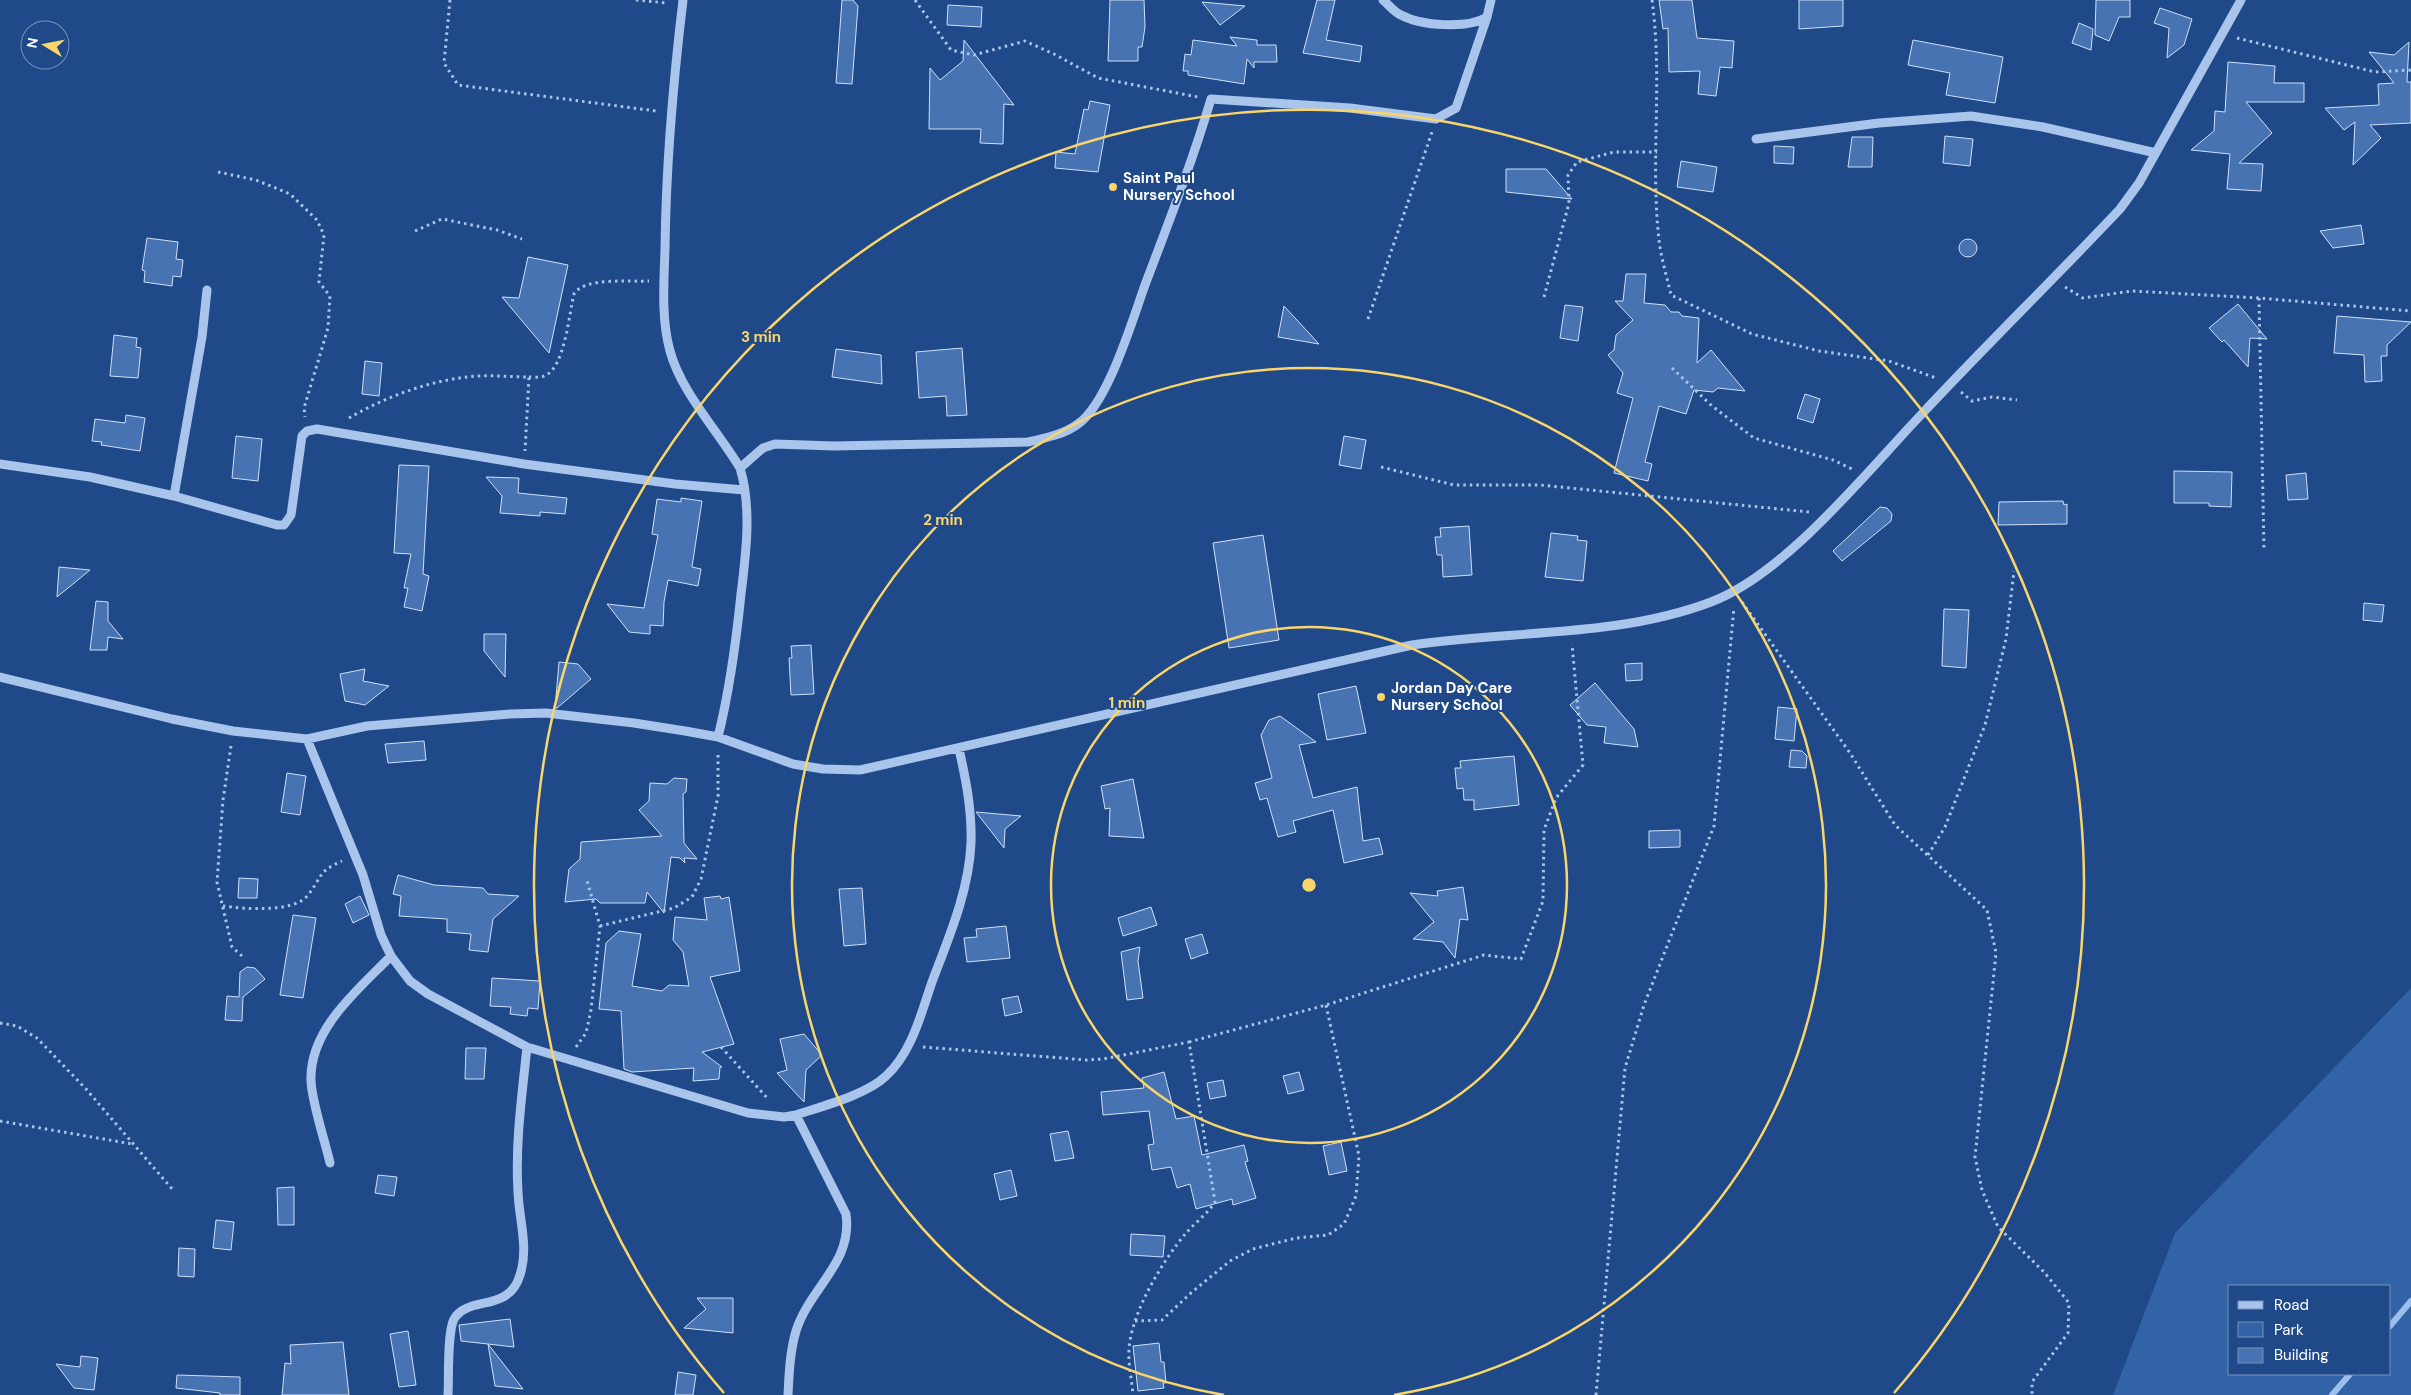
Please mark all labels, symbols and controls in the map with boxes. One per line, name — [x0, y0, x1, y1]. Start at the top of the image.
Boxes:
north arrow — [20, 20, 70, 70]
text: N — [22, 36, 42, 49]
place label: Saint Paul Nursery School — [1123, 168, 1235, 205]
marker: Saint Paul Nursery School — [1107, 181, 1119, 193]
text: 3 min — [741, 327, 781, 347]
text: 2 min — [923, 510, 963, 530]
place label: Jordan Day Care Nursery School — [1391, 678, 1512, 715]
marker: Jordan Day Care Nursery School — [1375, 691, 1387, 703]
text: 1 min — [1109, 693, 1145, 713]
centre of rings — [1300, 876, 1318, 894]
legend — [2228, 1285, 2391, 1375]
text: Road — [2274, 1295, 2309, 1315]
text: Park — [2274, 1320, 2304, 1340]
text: Building — [2274, 1345, 2329, 1365]

